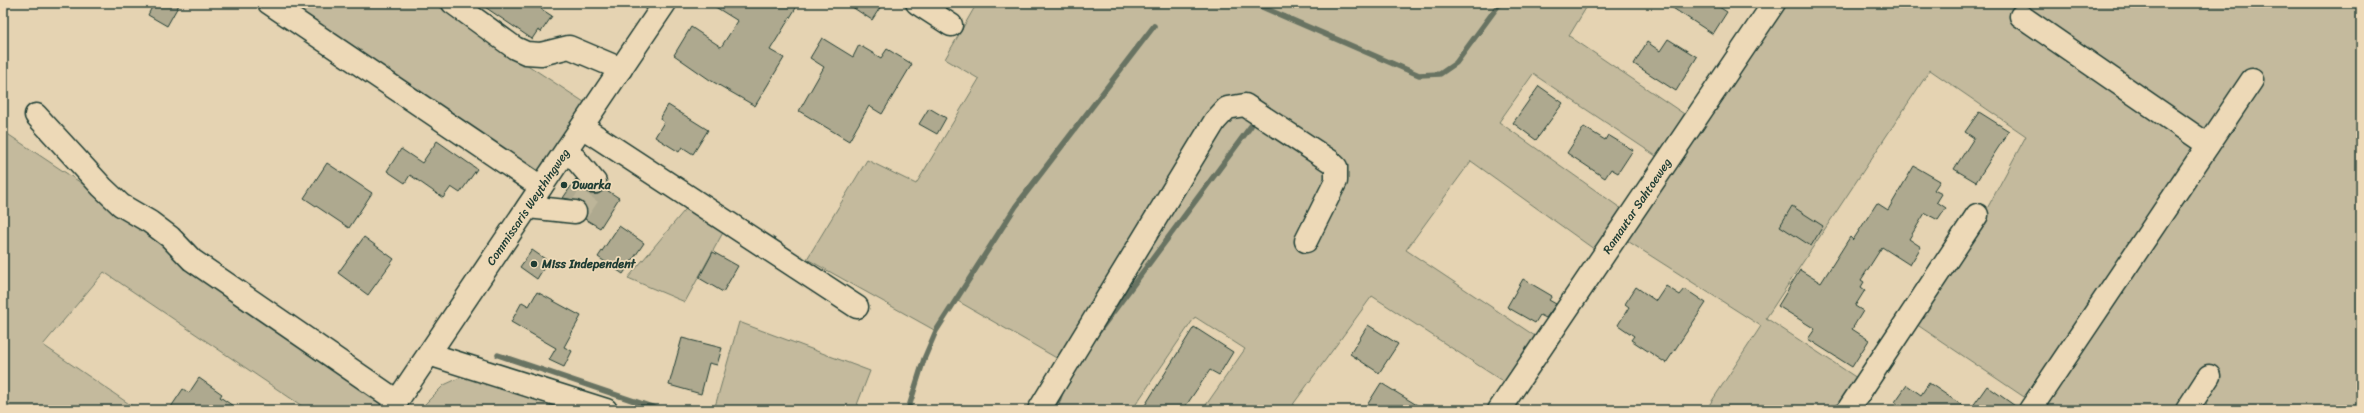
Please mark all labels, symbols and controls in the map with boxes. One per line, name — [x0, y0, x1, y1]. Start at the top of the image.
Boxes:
street label: Commissaris Weythingweg — [480, 144, 576, 270]
street label: Ramautar Sahtoeweg — [1597, 153, 1677, 259]
place label: Dwarka — [572, 174, 612, 196]
marker: Dwarka — [559, 180, 569, 190]
place label: Miss Independent — [541, 253, 637, 275]
marker: Miss Independent — [529, 259, 539, 269]

